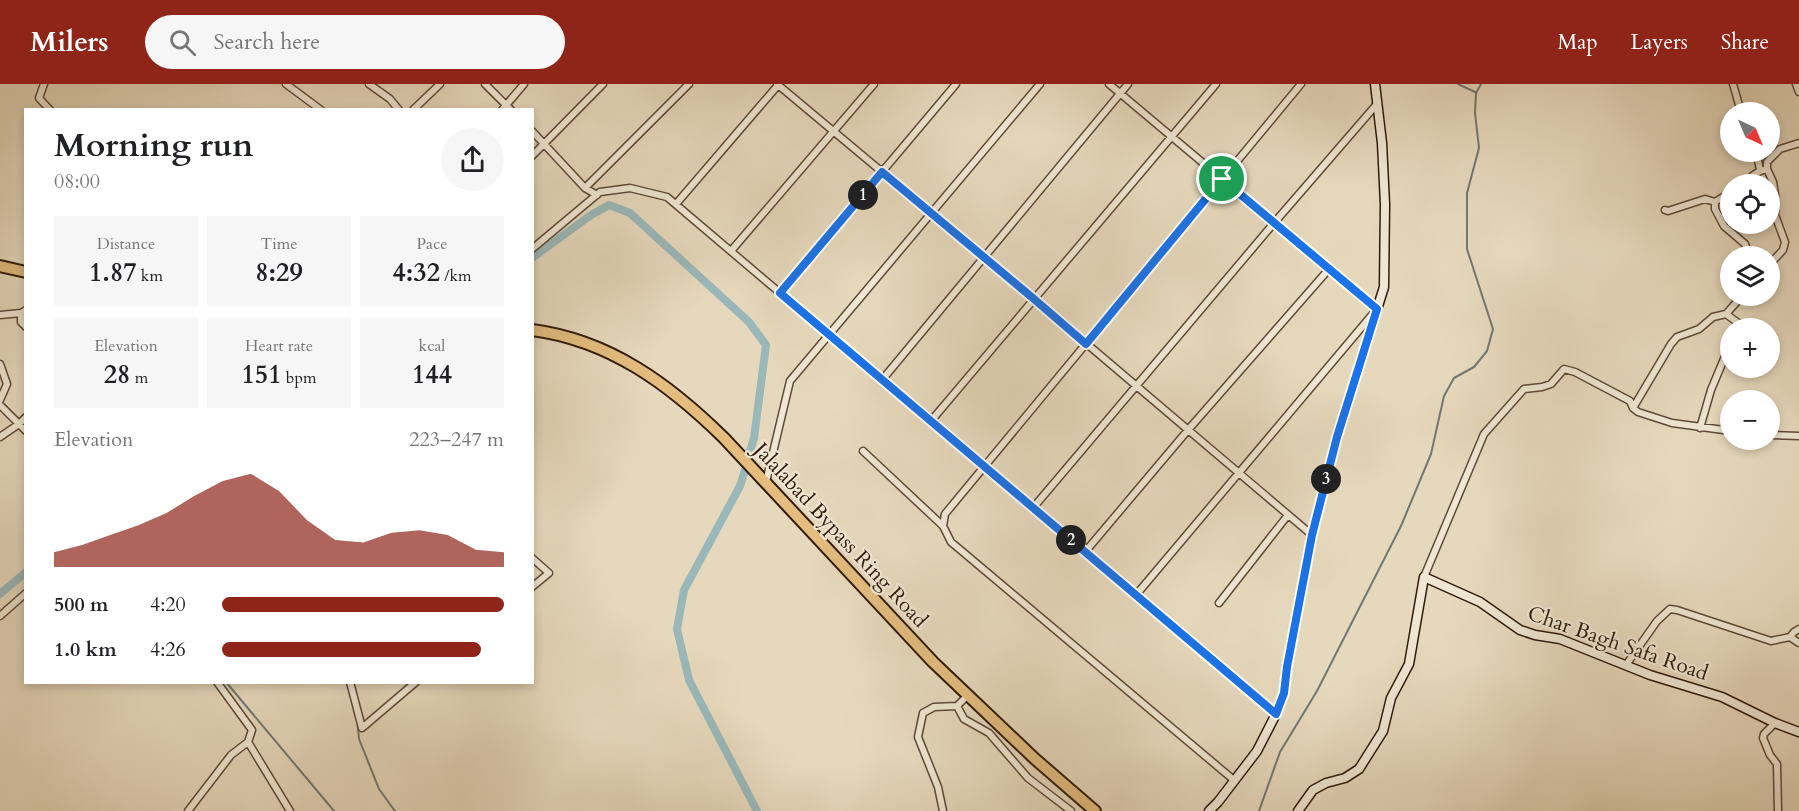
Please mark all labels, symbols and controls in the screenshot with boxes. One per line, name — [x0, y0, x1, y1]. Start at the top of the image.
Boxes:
search box — [145, 15, 565, 69]
text: Milers — [30, 23, 109, 61]
icon: search — [166, 26, 199, 59]
text: Search here — [214, 27, 320, 57]
text: Map — [1558, 28, 1598, 57]
text: Layers — [1631, 28, 1688, 57]
text: Share — [1721, 28, 1769, 57]
north arrow — [1720, 102, 1780, 162]
map controls — [1720, 102, 1780, 450]
text: Morning run — [54, 123, 254, 168]
button: share — [441, 128, 504, 191]
pin — [1196, 153, 1247, 204]
icon: arrive — [1205, 162, 1238, 195]
text: 08:00 — [54, 168, 100, 195]
button: locate — [1720, 174, 1780, 234]
pin: 1 — [848, 180, 878, 210]
text: 1 — [859, 184, 867, 206]
text: Distance — [97, 233, 155, 255]
text: Time — [260, 233, 298, 255]
text: Pace — [417, 233, 447, 255]
button: layers — [1720, 246, 1780, 306]
text: 1.87 — [89, 255, 137, 290]
text: 8:29 — [255, 255, 303, 290]
text: 4:32 — [392, 255, 440, 290]
text: km — [137, 265, 163, 287]
text: /km — [440, 265, 472, 287]
button: + — [1720, 318, 1780, 378]
text: Elevation — [94, 335, 158, 357]
text: Heart rate — [245, 335, 313, 357]
text: kcal — [419, 335, 445, 357]
text: 28 — [104, 357, 130, 392]
text: 151 — [242, 357, 282, 392]
text: 144 — [412, 357, 452, 392]
text: m — [130, 367, 148, 389]
text: bpm — [282, 367, 316, 389]
button: − — [1720, 390, 1780, 450]
text: Elevation — [54, 426, 133, 453]
text: 223–247 m — [409, 426, 504, 453]
street label: Jalalabad Bypass Ring Road — [745, 434, 934, 634]
pin: 3 — [1311, 464, 1341, 494]
text: 3 — [1322, 468, 1330, 490]
pin: 2 — [1056, 525, 1086, 555]
text: 2 — [1067, 529, 1075, 551]
text: 500 m — [54, 591, 109, 618]
text: 4:20 — [150, 591, 186, 618]
street label: Char Bagh Safa Road — [1524, 599, 1712, 688]
text: 1.0 km — [54, 636, 117, 663]
text: 4:26 — [150, 636, 186, 663]

